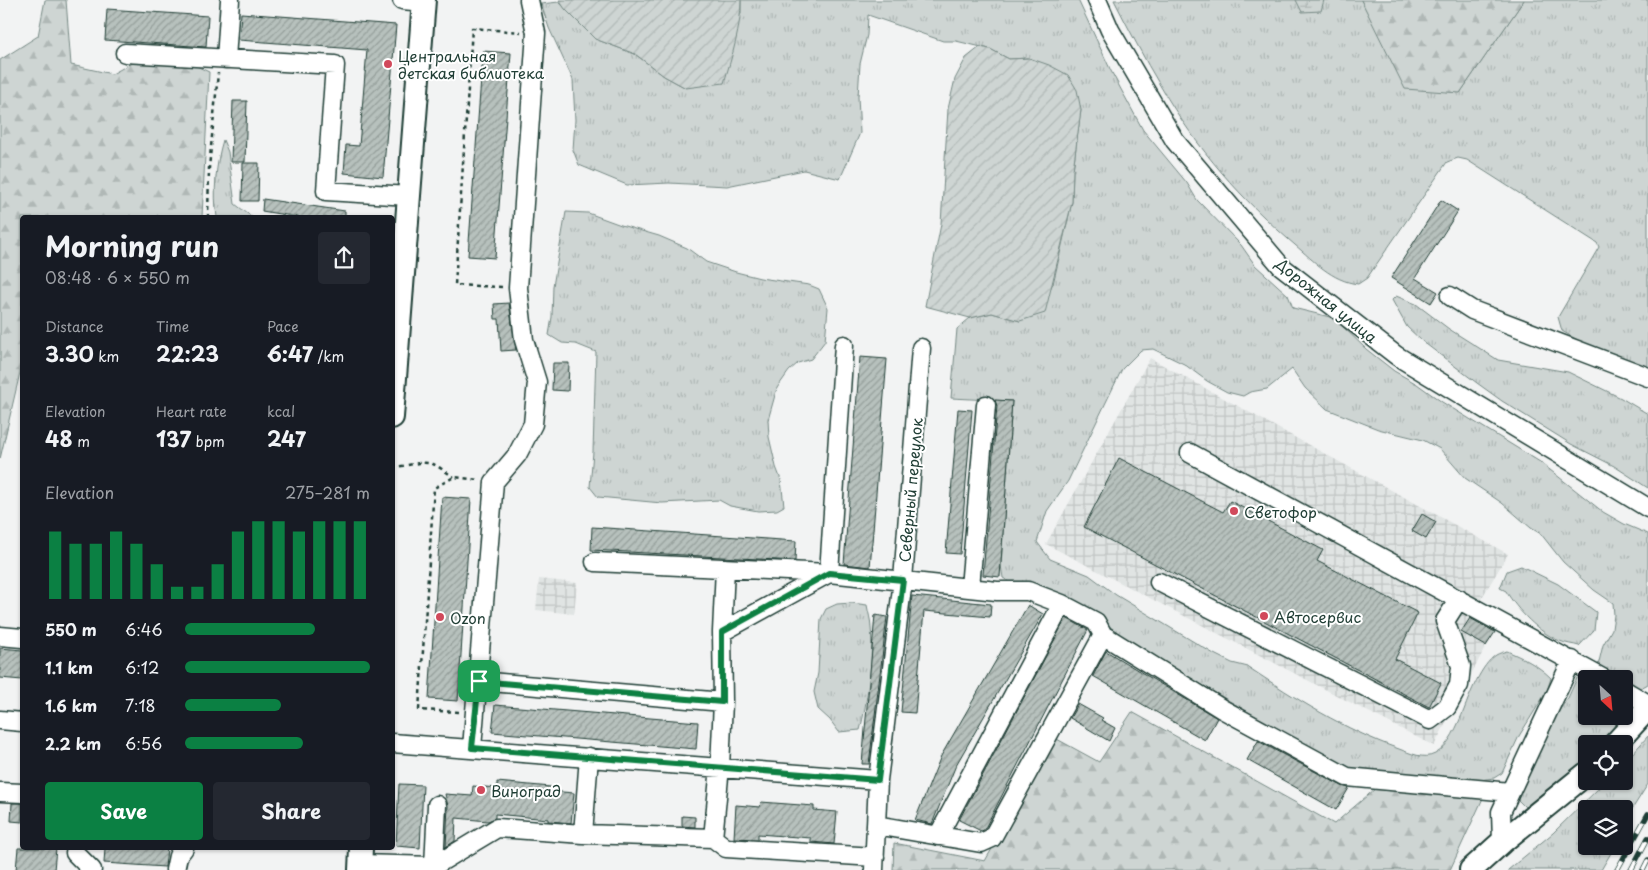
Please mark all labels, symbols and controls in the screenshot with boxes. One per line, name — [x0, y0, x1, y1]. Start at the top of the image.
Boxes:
place label: Центральная детская библиотека — [398, 44, 545, 84]
marker: Центральная детская библиотека — [382, 58, 394, 70]
text: Morning run — [45, 224, 219, 267]
button: share — [318, 232, 370, 284]
street label: Дорожная улица — [1271, 251, 1383, 349]
text: 08:48 · 6 × 550 m — [45, 265, 190, 289]
text: Distance — [45, 316, 104, 337]
text: Time — [156, 316, 189, 337]
text: Pace — [267, 316, 299, 337]
text: 3.30 — [45, 337, 94, 369]
text: 22:23 — [156, 337, 219, 369]
text: 6:47 — [267, 337, 313, 369]
text: km — [94, 346, 119, 367]
text: /km — [313, 346, 344, 367]
text: Elevation — [45, 401, 105, 422]
text: Heart rate — [156, 401, 227, 422]
text: kcal — [267, 401, 295, 422]
street label: Северный переулок — [892, 417, 928, 563]
text: 48 — [45, 422, 73, 454]
text: 137 — [156, 422, 191, 454]
text: 247 — [267, 422, 306, 454]
text: m — [73, 431, 90, 452]
text: bpm — [191, 431, 225, 452]
text: Elevation — [45, 480, 114, 504]
text: 275–281 m — [285, 480, 370, 504]
place label: Светофор — [1244, 500, 1317, 523]
marker: Светофор — [1228, 505, 1240, 517]
place label: Автосервис — [1274, 605, 1361, 628]
place label: Ozon — [450, 606, 486, 629]
marker: Автосервис — [1258, 610, 1270, 622]
marker: Ozon — [434, 611, 446, 623]
text: 550 m — [45, 617, 97, 641]
text: 6:46 — [125, 617, 163, 641]
text: 1.1 km — [45, 655, 93, 679]
text: 6:12 — [125, 655, 159, 679]
pin — [458, 660, 500, 702]
icon: arrive — [465, 667, 493, 695]
north arrow — [1578, 670, 1632, 725]
map controls — [1578, 670, 1633, 855]
text: 1.6 km — [45, 693, 97, 717]
text: 7:18 — [125, 693, 156, 717]
text: 2.2 km — [45, 731, 101, 755]
text: 6:56 — [125, 731, 162, 755]
button: locate — [1578, 735, 1633, 790]
place label: Виноград — [491, 779, 561, 802]
button: Save — [45, 782, 203, 840]
button: Share — [213, 782, 370, 840]
marker: Виноград — [475, 784, 487, 796]
button: layers — [1578, 800, 1633, 855]

